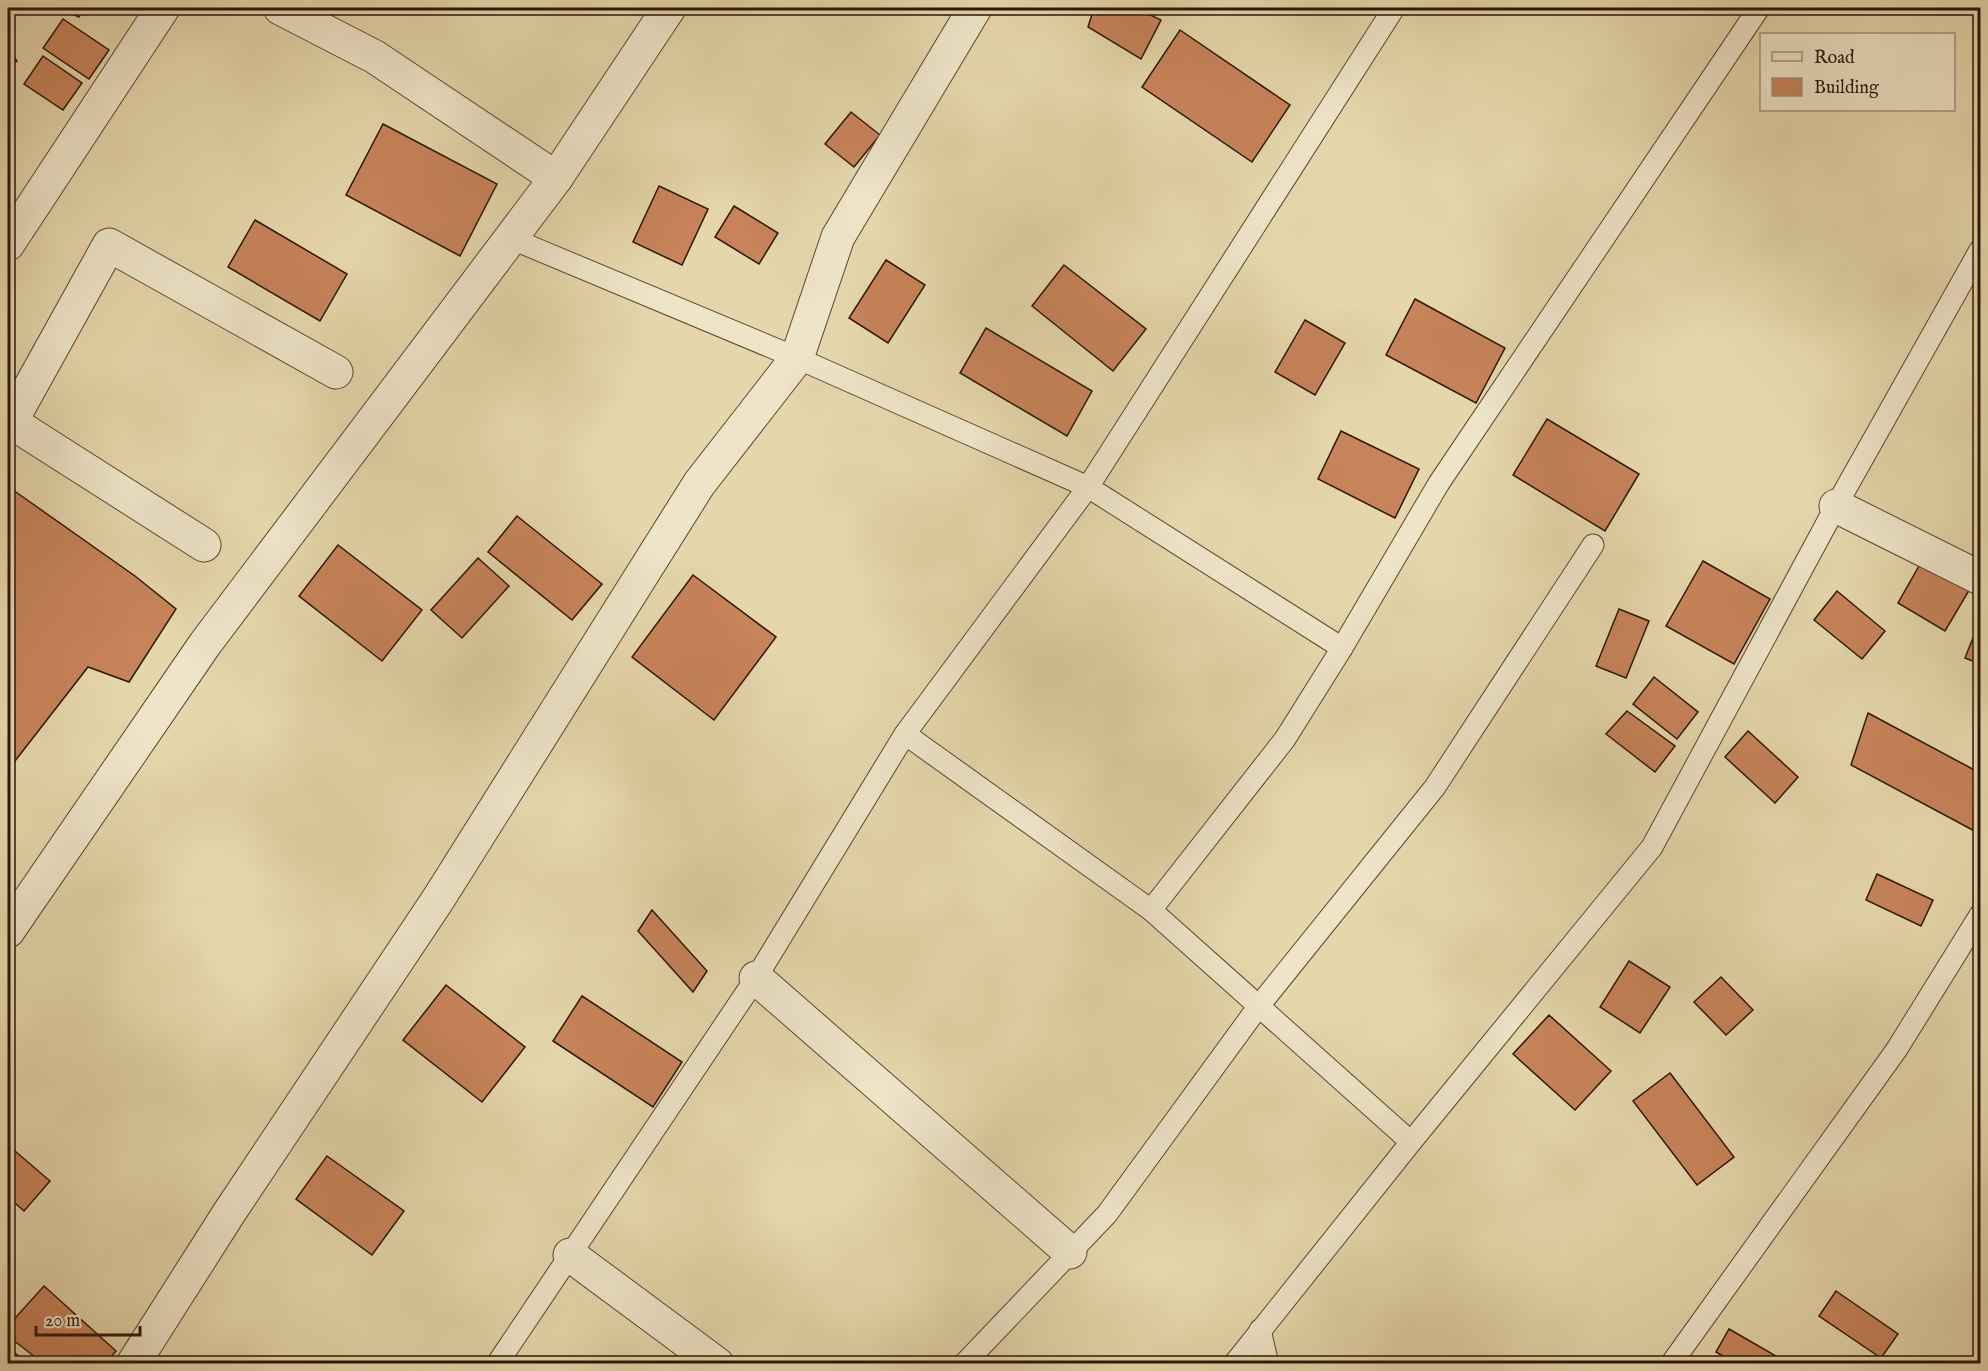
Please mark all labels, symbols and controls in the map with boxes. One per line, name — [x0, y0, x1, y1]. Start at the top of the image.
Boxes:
legend — [1760, 33, 1955, 111]
text: Road — [1814, 47, 1855, 70]
text: Building — [1814, 77, 1879, 100]
scale bar — [36, 1299, 140, 1337]
text: 20 m — [45, 1310, 80, 1333]

